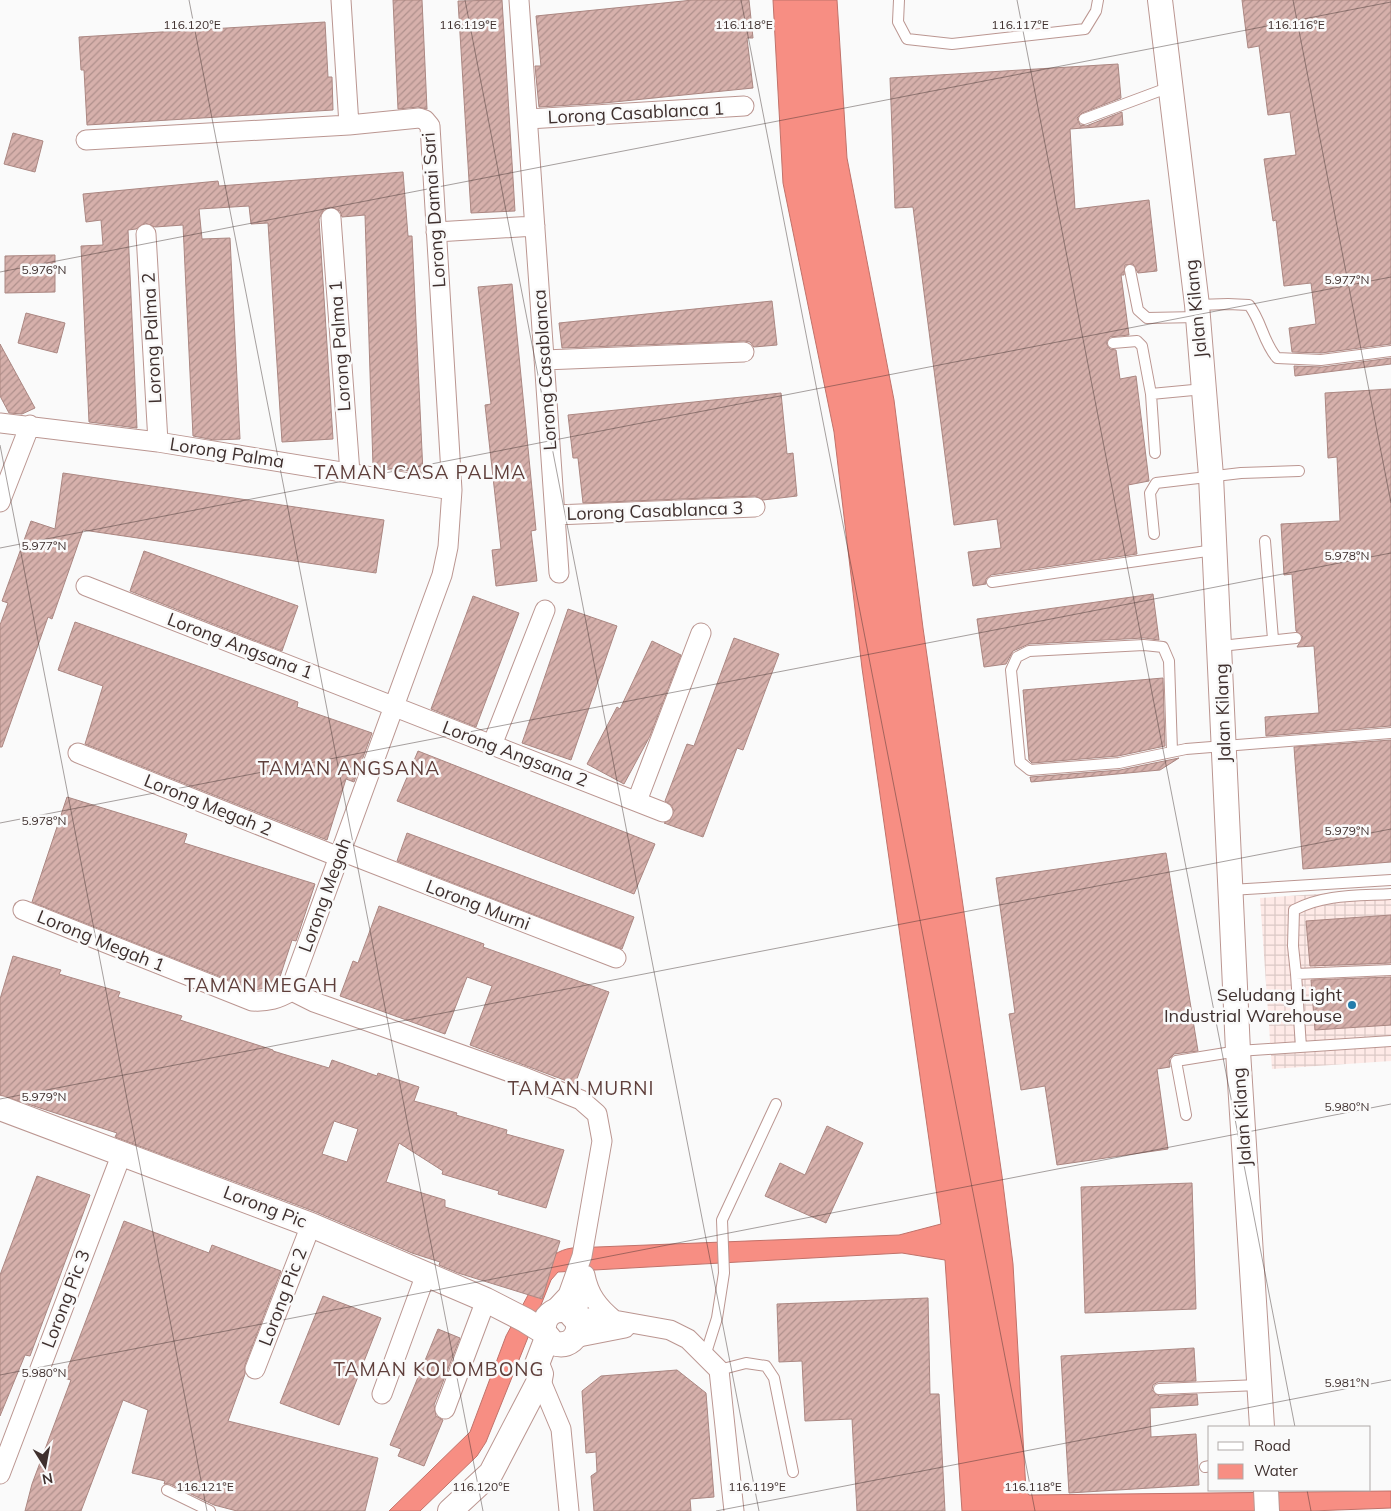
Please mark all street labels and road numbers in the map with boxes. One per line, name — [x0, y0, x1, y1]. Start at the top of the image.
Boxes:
street label: Lorong Casablanca 1 — [547, 96, 725, 129]
street label: Lorong Damai Sari — [417, 132, 450, 288]
street label: Jalan Kilang — [1179, 259, 1212, 360]
street label: Lorong Palma 2 — [137, 272, 166, 404]
street label: Lorong Palma 1 — [323, 280, 356, 412]
street label: Lorong Casablanca — [527, 289, 562, 451]
street label: Lorong Palma — [168, 432, 286, 473]
street label: Lorong Casablanca 3 — [566, 496, 744, 525]
street label: Lorong Angsana 1 — [164, 607, 316, 684]
street label: Jalan Kilang — [1209, 663, 1236, 763]
street label: Lorong Angsana 2 — [439, 715, 591, 792]
street label: Lorong Megah 2 — [141, 768, 275, 841]
street label: Lorong Megah — [293, 834, 356, 955]
street label: Lorong Murni — [423, 874, 534, 935]
street label: Lorong Megah 1 — [34, 904, 168, 977]
street label: Jalan Kilang — [1227, 1067, 1256, 1167]
street label: Lorong Pic — [220, 1180, 310, 1233]
street label: Lorong Pic 2 — [253, 1245, 312, 1349]
street label: Lorong Pic 3 — [36, 1247, 95, 1351]

